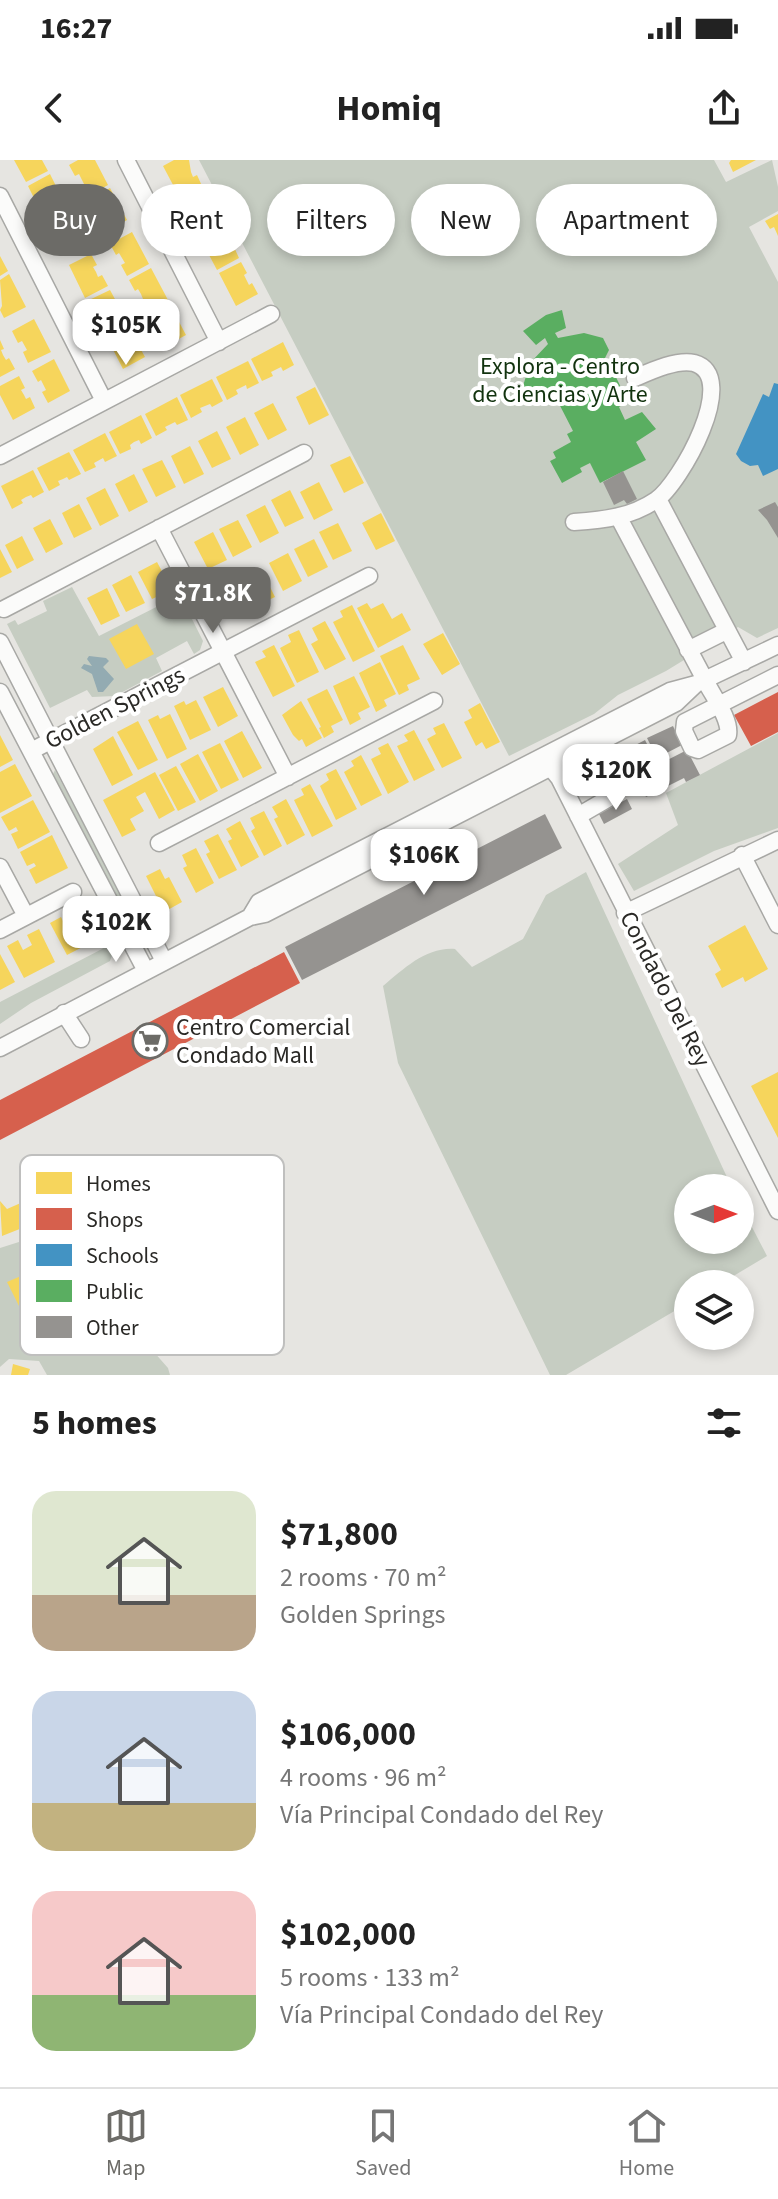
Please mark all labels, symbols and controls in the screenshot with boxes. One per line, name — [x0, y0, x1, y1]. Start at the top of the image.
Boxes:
text: 16:27 — [40, 7, 112, 50]
text: Homiq — [336, 83, 442, 134]
icon: back — [32, 86, 76, 130]
icon: share — [702, 86, 746, 130]
chip: Buy — [24, 184, 125, 256]
chip: Rent — [141, 184, 251, 256]
chip: Filters — [267, 184, 395, 256]
chip: New — [411, 184, 520, 256]
chip: Apartment — [536, 184, 717, 256]
pin: $105K — [70, 299, 182, 367]
text: $105K — [91, 306, 161, 343]
park label: Explora - Centro de Ciencias y Arte — [472, 349, 648, 412]
pin: $71.8K — [148, 567, 278, 635]
text: $71.8K — [174, 574, 252, 611]
street label: Golden Springs — [39, 658, 191, 758]
pin: $120K — [560, 744, 672, 812]
text: $120K — [581, 751, 651, 788]
pin: $106K — [368, 829, 480, 897]
text: $106K — [389, 836, 459, 873]
pin: $102K — [60, 896, 172, 964]
text: $102K — [81, 903, 151, 940]
street label: Condado Del Rey — [611, 905, 719, 1073]
place label: Centro Comercial Condado Mall — [176, 1010, 350, 1073]
supermarket icon: Centro Comercial Condado Mall — [131, 1022, 169, 1060]
legend — [20, 1155, 284, 1355]
text: Homes — [86, 1168, 151, 1200]
north arrow — [674, 1174, 754, 1254]
map controls — [674, 1174, 754, 1350]
text: Shops — [86, 1204, 143, 1236]
text: Schools — [86, 1240, 158, 1272]
button: layers — [674, 1270, 754, 1350]
text: Public — [86, 1276, 144, 1308]
text: Other — [86, 1312, 139, 1344]
text: 5 homes — [32, 1399, 157, 1448]
icon: filters — [702, 1401, 746, 1445]
text: $71,800 — [280, 1510, 398, 1559]
icon: home — [96, 1523, 192, 1619]
text: 2 rooms · 70 m² — [280, 1559, 447, 1596]
text: Golden Springs — [280, 1596, 445, 1633]
text: $106,000 — [280, 1710, 416, 1759]
icon: home — [96, 1723, 192, 1819]
text: 4 rooms · 96 m² — [280, 1759, 447, 1796]
text: Vía Principal Condado del Rey — [280, 1796, 603, 1833]
text: $102,000 — [280, 1910, 416, 1959]
icon: home — [96, 1923, 192, 2019]
text: 5 rooms · 133 m² — [280, 1959, 459, 1996]
text: Vía Principal Condado del Rey — [280, 1996, 603, 2033]
tab: Map — [104, 2104, 148, 2184]
tab: Saved — [355, 2104, 411, 2184]
tab: Home — [619, 2104, 674, 2184]

